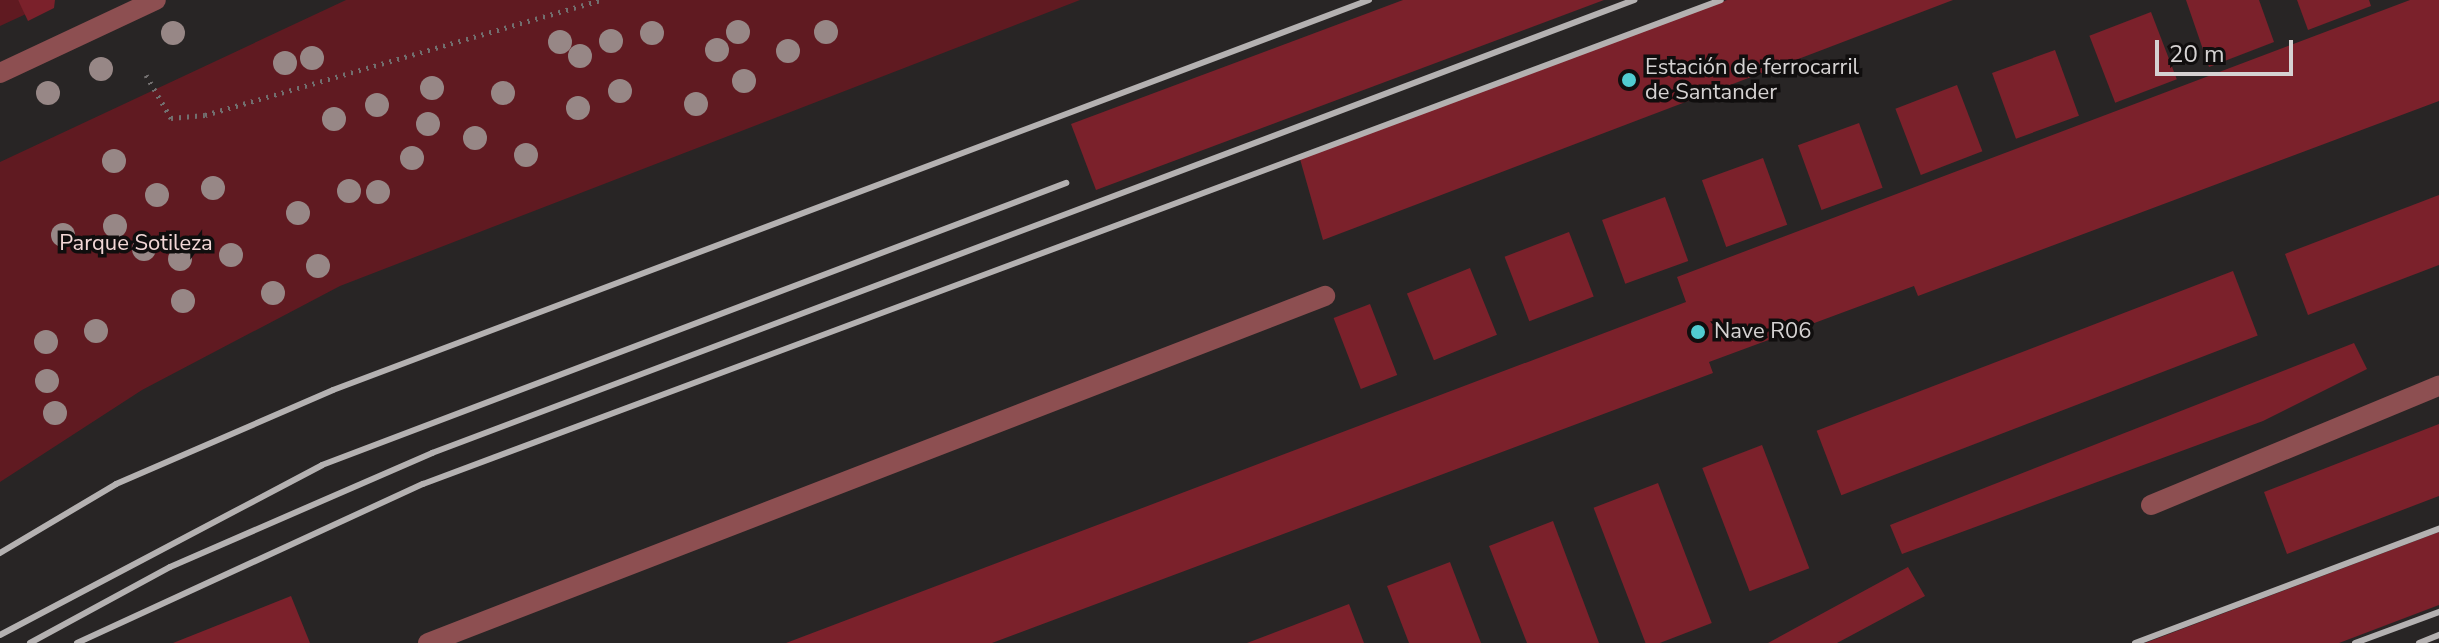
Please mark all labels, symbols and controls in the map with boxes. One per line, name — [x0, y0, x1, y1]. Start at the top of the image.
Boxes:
scale bar — [2159, 24, 2297, 74]
text: 20 m — [2169, 38, 2225, 70]
place label: Estación de ferrocarril de Santander — [1645, 54, 1859, 106]
marker: Estación de ferrocarril de Santander — [1620, 71, 1638, 89]
park label: Parque Sotileza — [59, 231, 213, 257]
place label: Nave R06 — [1714, 319, 1811, 345]
marker: Nave R06 — [1689, 323, 1707, 341]

